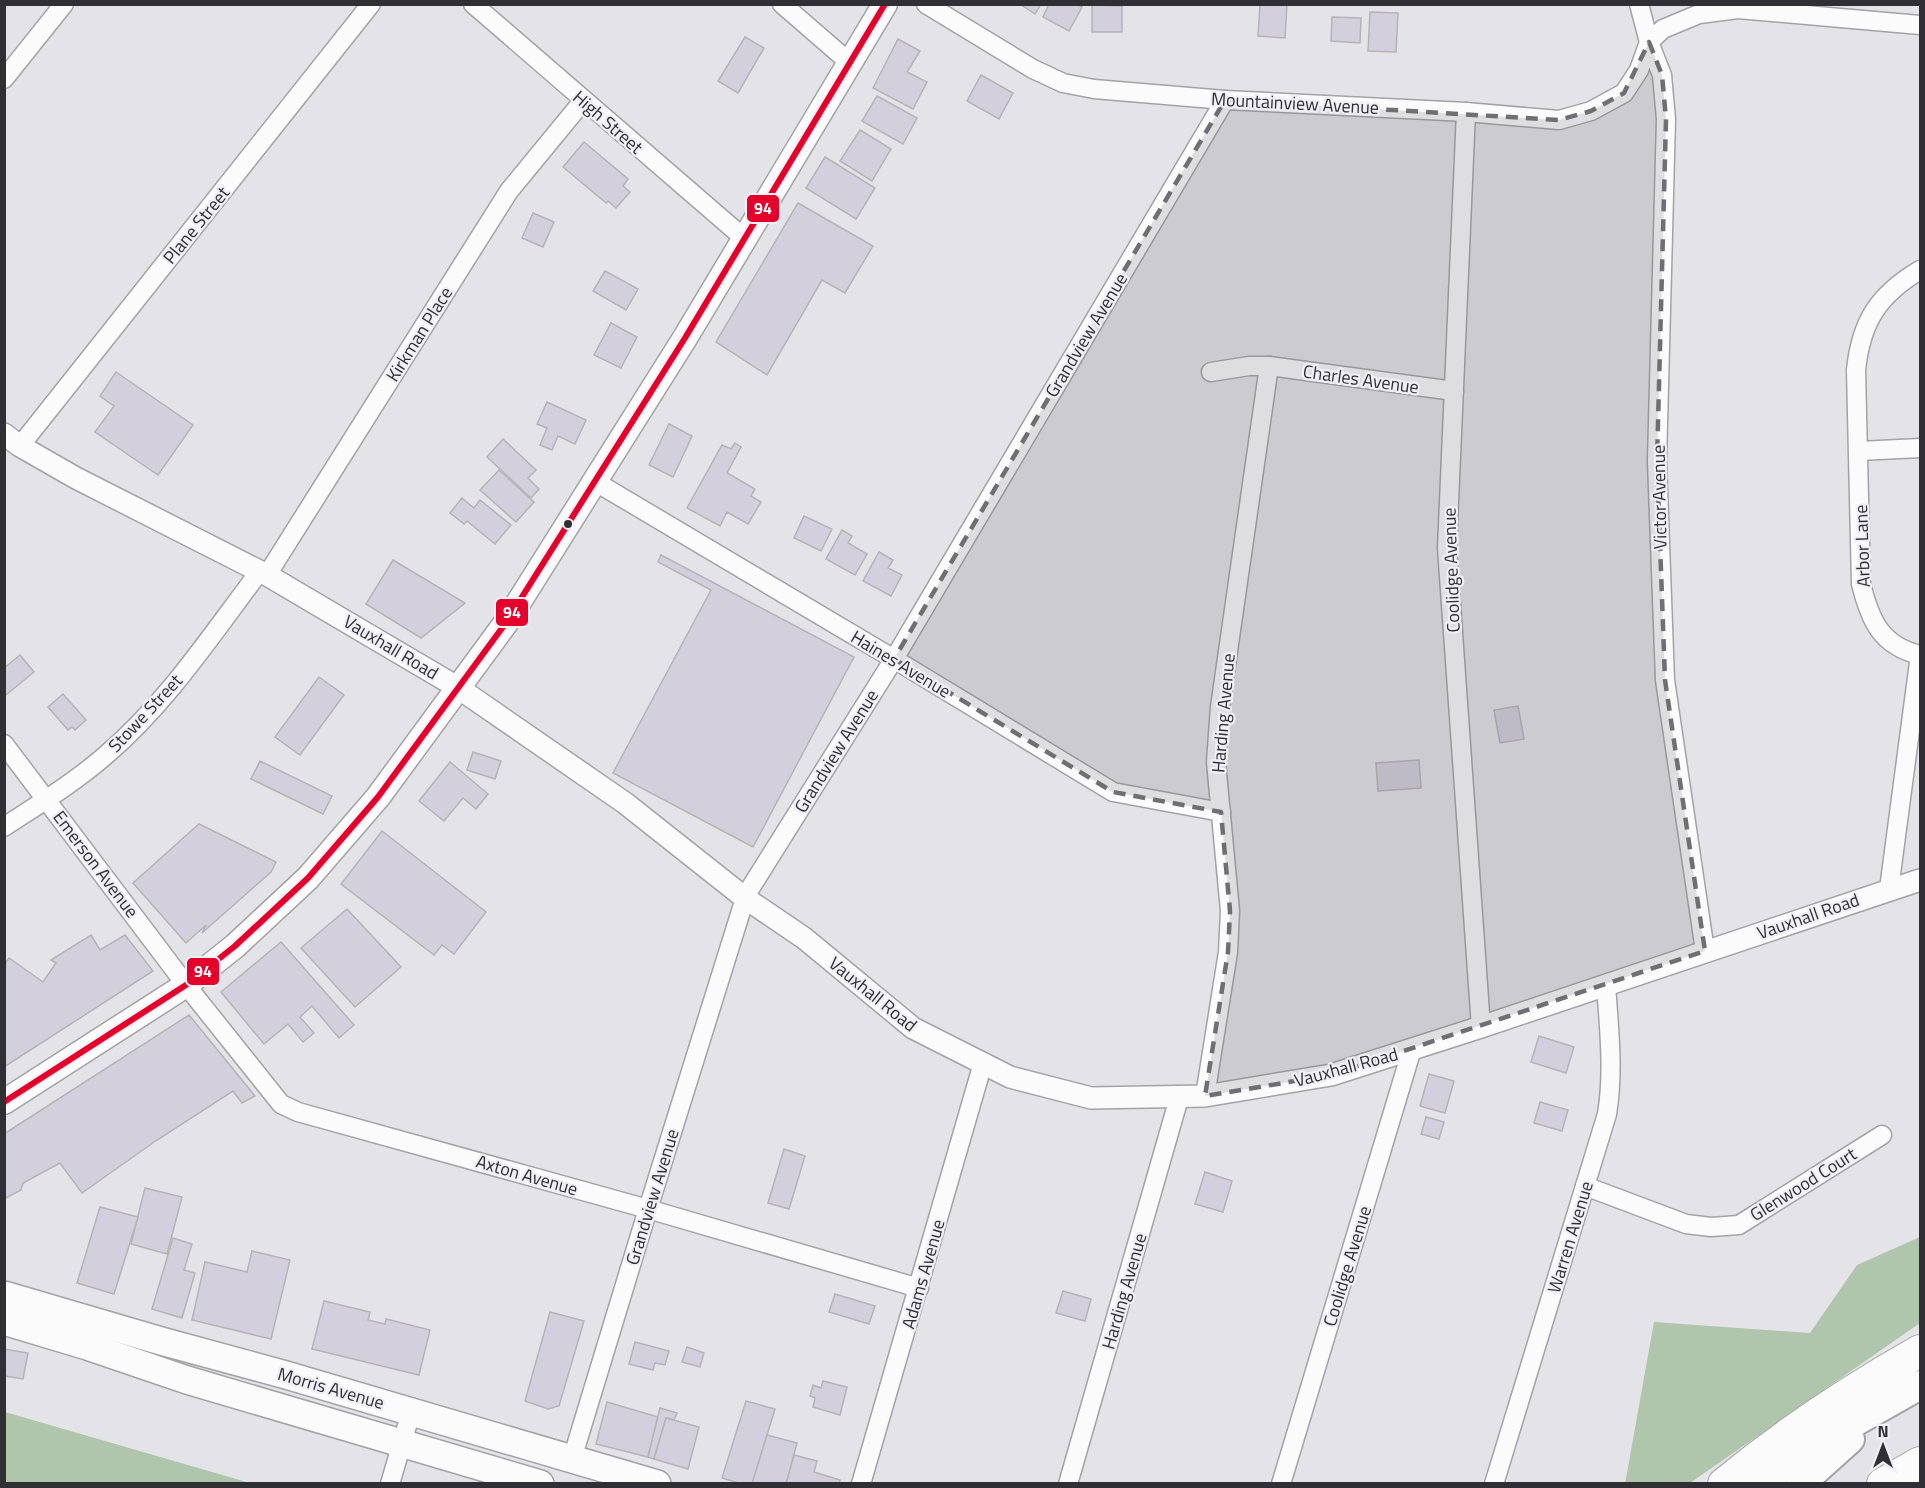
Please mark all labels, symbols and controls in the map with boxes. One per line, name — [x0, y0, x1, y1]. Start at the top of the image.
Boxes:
street label: High Street — [567, 84, 650, 161]
street label: Mountainview Avenue — [1210, 85, 1380, 121]
street label: Plane Street — [156, 180, 236, 270]
line badge: 94 — [746, 194, 780, 223]
text: 94 — [754, 196, 772, 220]
street label: Grandview Avenue — [1038, 268, 1134, 402]
street label: Kirkman Place — [379, 281, 459, 387]
street label: Charles Avenue — [1301, 358, 1421, 400]
street label: Victor Avenue — [1645, 444, 1673, 550]
street label: Arbor Lane — [1847, 504, 1877, 588]
street label: Coolidge Avenue — [1435, 507, 1467, 633]
unlabelled marker — [562, 518, 574, 530]
line badge: 94 — [495, 598, 529, 627]
text: 94 — [503, 600, 521, 624]
street label: Vauxhall Road — [338, 608, 444, 686]
street label: Haines Avenue — [846, 623, 956, 705]
street label: Harding Avenue — [1204, 652, 1242, 774]
street label: Stowe Street — [102, 667, 189, 758]
street label: Grandview Avenue — [787, 684, 885, 818]
street label: Emerson Avenue — [47, 805, 145, 923]
street label: Vauxhall Road — [1753, 886, 1863, 946]
street label: Vauxhall Road — [823, 950, 923, 1038]
line badge: 94 — [186, 957, 220, 986]
text: 94 — [194, 959, 212, 983]
street label: Vauxhall Road — [1291, 1040, 1401, 1094]
street label: Grandview Avenue — [618, 1126, 686, 1268]
street label: Glenwood Court — [1744, 1140, 1862, 1228]
street label: Axton Avenue — [473, 1148, 581, 1202]
street label: Warren Avenue — [1540, 1178, 1600, 1296]
street label: Coolidge Avenue — [1316, 1202, 1378, 1330]
street label: Adams Avenue — [894, 1216, 952, 1332]
street label: Harding Avenue — [1095, 1230, 1153, 1352]
street label: Morris Avenue — [275, 1360, 387, 1416]
north arrow — [1853, 1416, 1913, 1476]
text: N — [1877, 1419, 1889, 1443]

